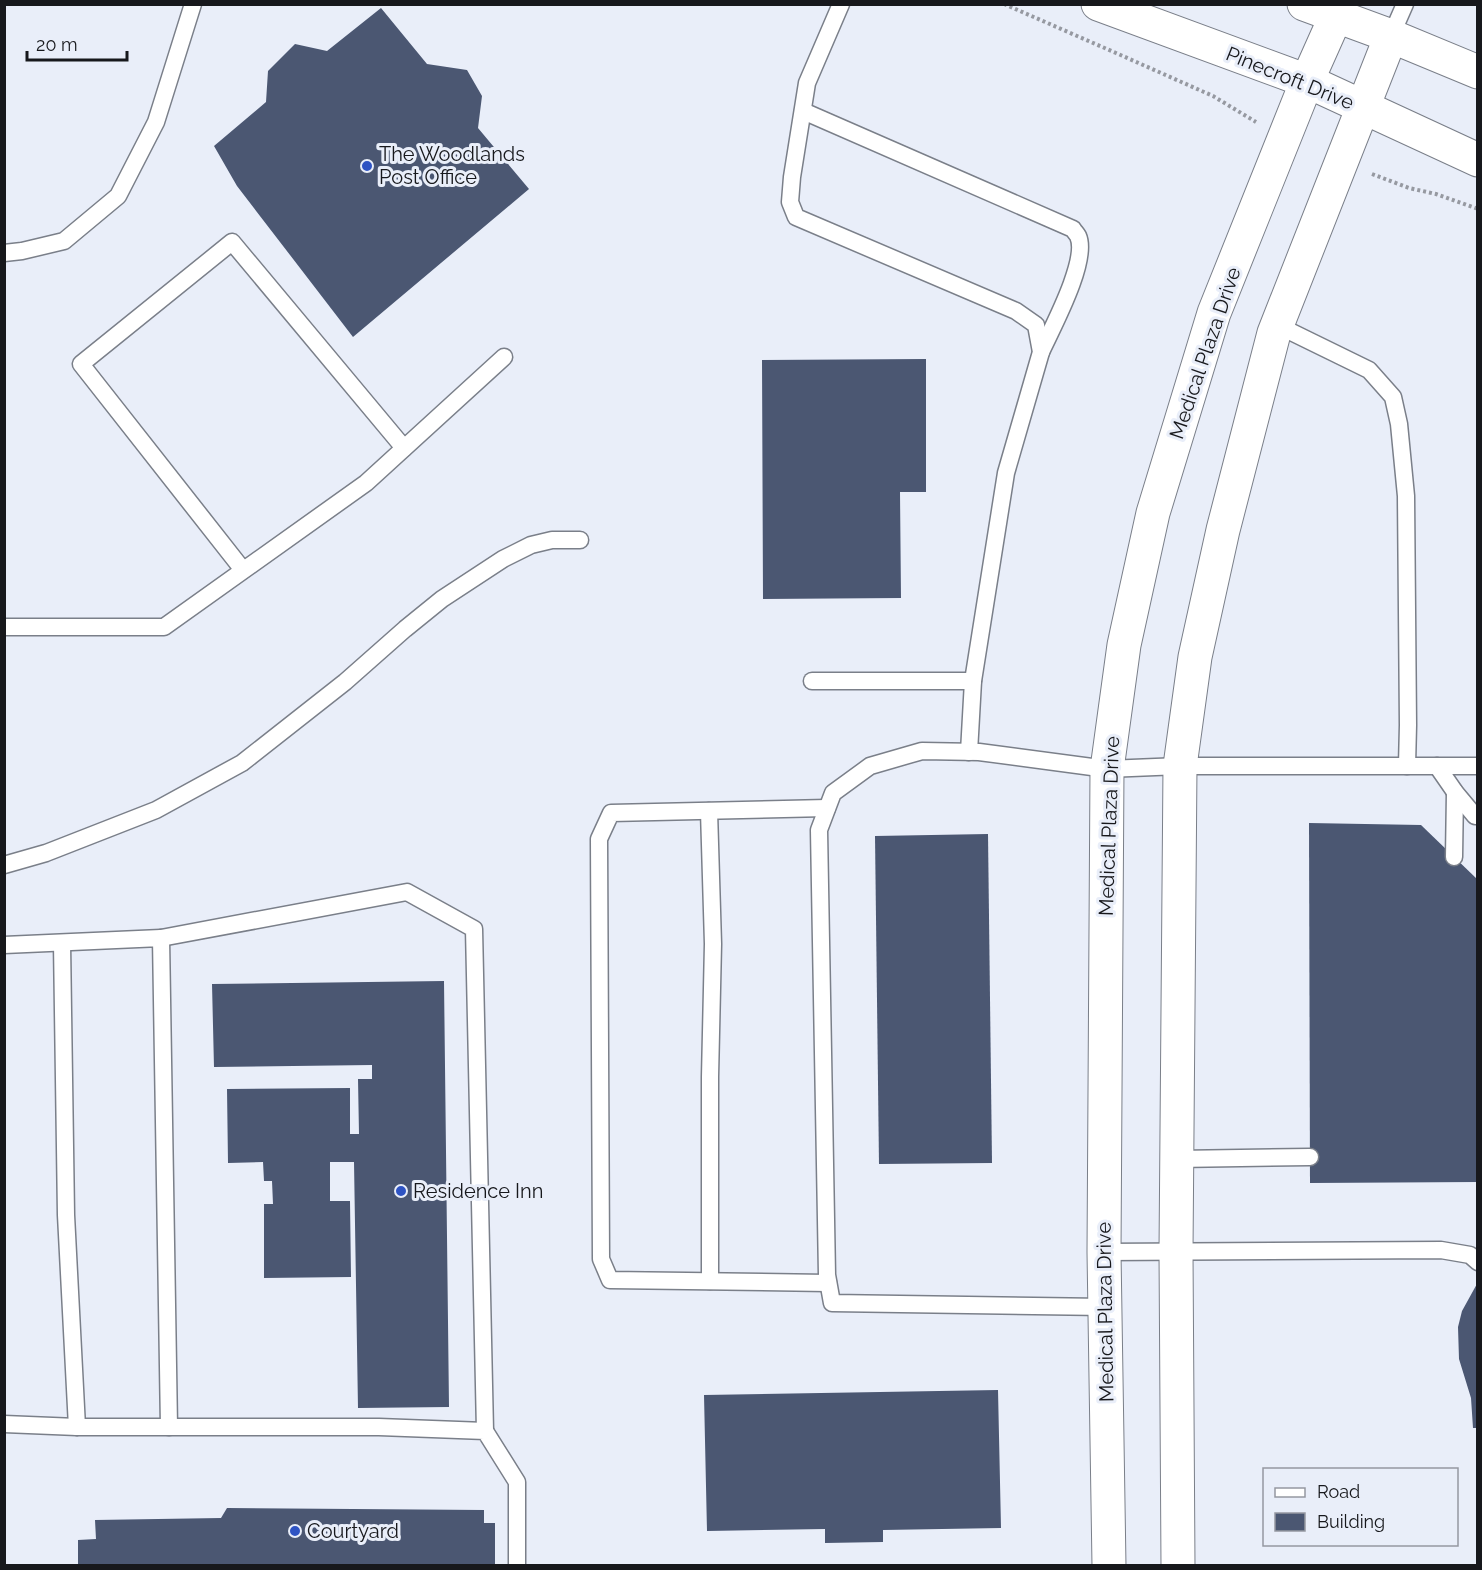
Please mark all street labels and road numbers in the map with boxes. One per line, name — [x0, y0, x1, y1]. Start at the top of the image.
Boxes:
street label: Pinecroft Drive — [1223, 41, 1358, 115]
street label: Medical Plaza Drive — [1164, 264, 1246, 442]
street label: Medical Plaza Drive — [1094, 735, 1124, 916]
street label: Medical Plaza Drive — [1091, 1222, 1119, 1402]

